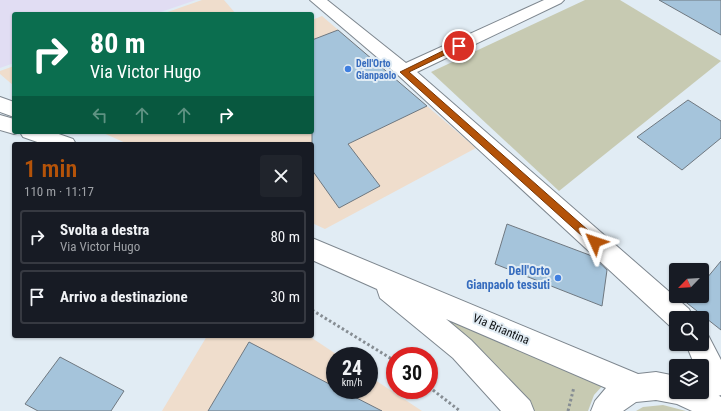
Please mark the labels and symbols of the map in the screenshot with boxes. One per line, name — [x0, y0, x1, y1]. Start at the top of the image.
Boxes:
pin — [442, 29, 476, 63]
place label: Dell'Orto Gianpaolo — [356, 58, 396, 81]
marker: Dell'Orto Gianpaolo — [343, 64, 353, 74]
position arrow — [574, 221, 616, 263]
north arrow — [669, 263, 709, 303]
place label: Dell'Orto Gianpaolo tessuti — [466, 264, 550, 292]
marker: Dell'Orto Gianpaolo tessuti — [553, 273, 563, 283]
street label: Via Briantina — [470, 311, 532, 347]
speed limit sign: 30 — [386, 347, 438, 399]

